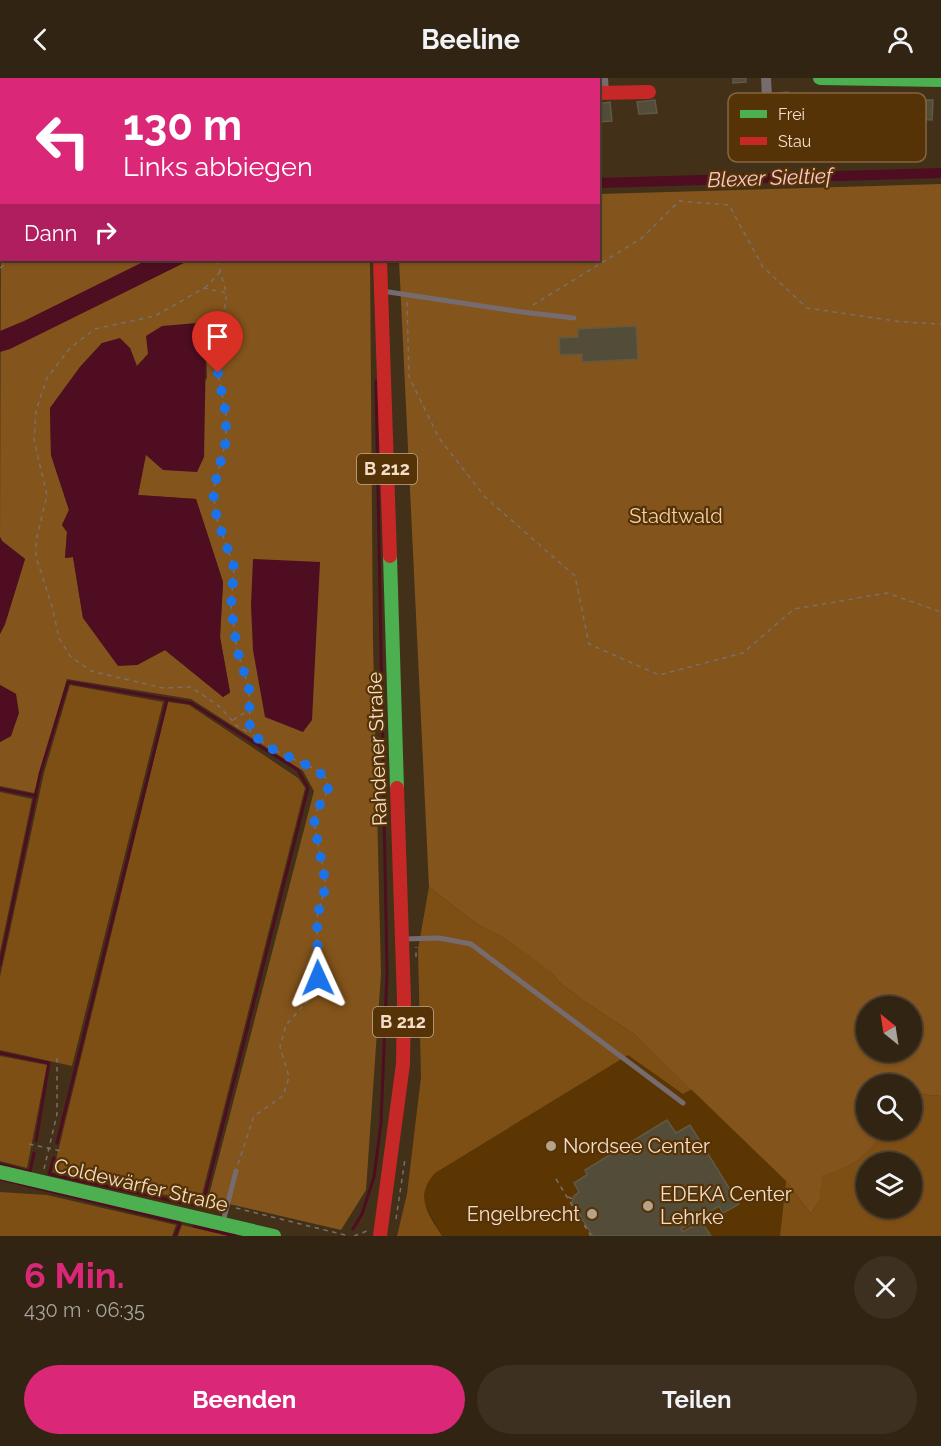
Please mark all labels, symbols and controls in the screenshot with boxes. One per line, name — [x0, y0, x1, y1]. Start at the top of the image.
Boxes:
icon: back — [24, 23, 57, 56]
icon: person — [884, 23, 917, 56]
text: Beeline — [421, 24, 520, 55]
legend — [728, 93, 926, 162]
text: 130 m — [123, 101, 242, 150]
icon: left — [24, 102, 102, 180]
text: Frei — [778, 105, 805, 124]
text: Stau — [778, 132, 811, 151]
text: Links abbiegen — [123, 151, 313, 182]
water label: Blexer Sieltief — [707, 163, 836, 192]
icon: right — [89, 216, 122, 249]
text: Dann — [24, 220, 77, 246]
pin — [192, 311, 243, 373]
icon: arrive — [201, 320, 234, 353]
road number: B 212 — [357, 454, 417, 484]
park label: Stadtwald — [629, 504, 723, 528]
street label: Rahdener Straße — [362, 671, 392, 826]
position arrow — [286, 946, 350, 1010]
north arrow — [856, 996, 922, 1062]
map controls — [856, 996, 922, 1218]
road number: B 212 — [373, 1007, 433, 1037]
button: search — [856, 1074, 922, 1140]
place label: Nordsee Center — [563, 1134, 710, 1158]
marker: Nordsee Center — [544, 1139, 558, 1153]
button: layers — [856, 1152, 922, 1218]
street label: Coldewärfer Straße — [52, 1153, 231, 1217]
place label: EDEKA Center Lehrke — [660, 1182, 792, 1229]
marker: EDEKA Center Lehrke — [641, 1199, 655, 1213]
place label: Engelbrecht — [467, 1202, 580, 1226]
marker: Engelbrecht — [585, 1207, 599, 1221]
text: 6 Min. — [24, 1254, 125, 1296]
button: close — [854, 1256, 917, 1319]
text: 430 m · 06:35 — [24, 1298, 145, 1322]
button: Beenden — [24, 1365, 465, 1434]
button: Teilen — [477, 1365, 917, 1434]

